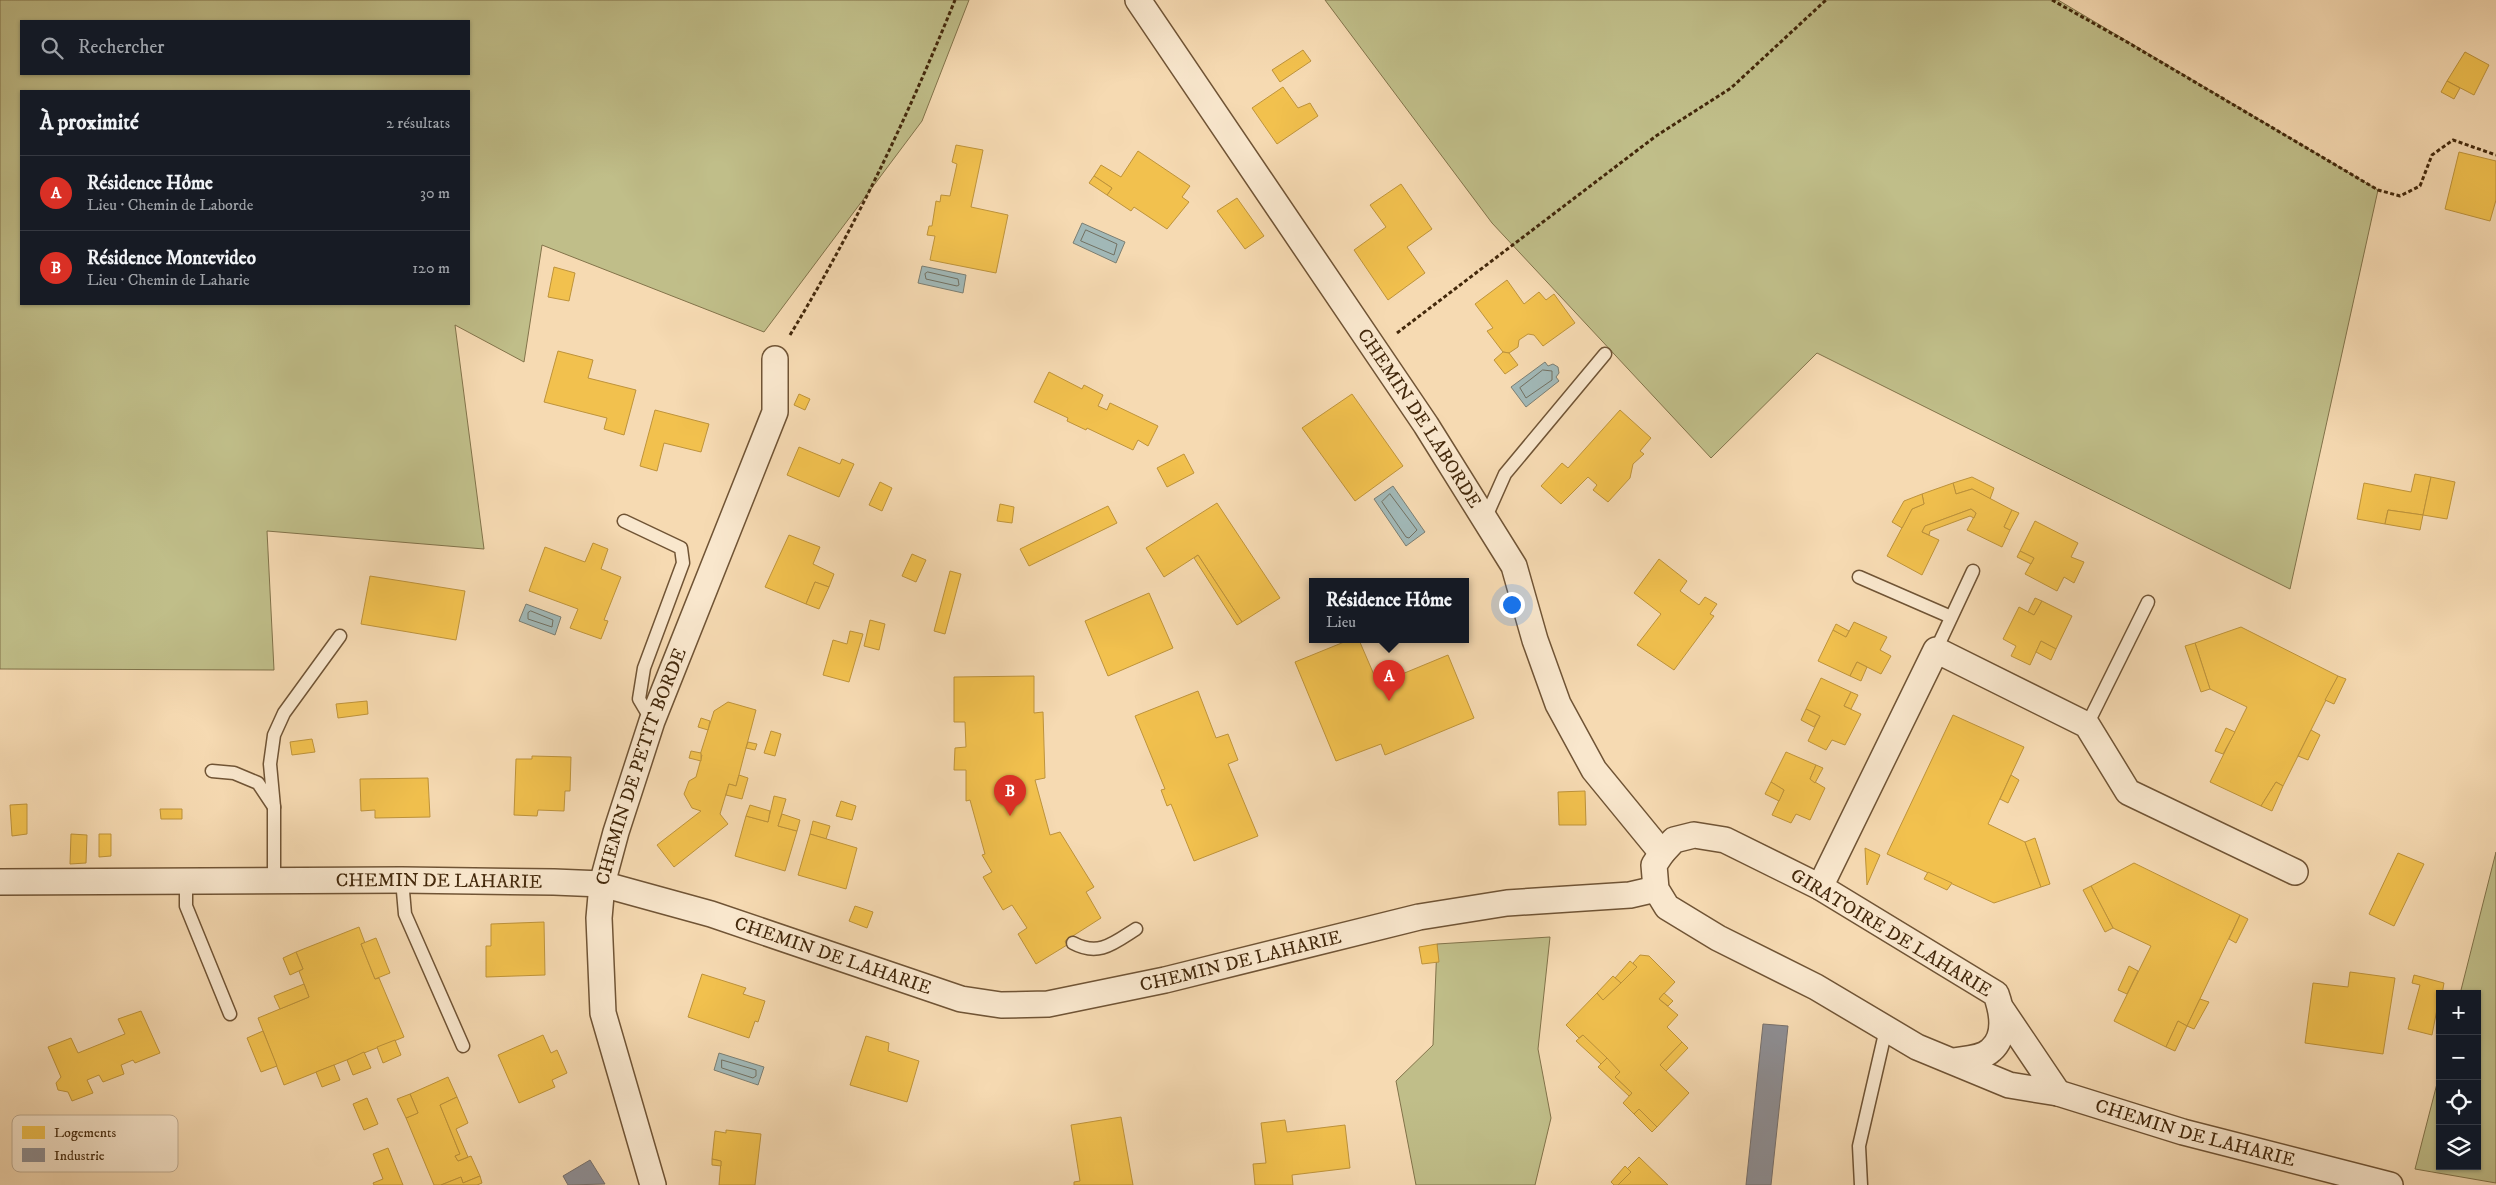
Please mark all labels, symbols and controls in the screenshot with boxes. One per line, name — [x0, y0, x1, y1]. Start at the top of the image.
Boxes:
search box — [20, 20, 470, 75]
icon: search — [38, 34, 66, 62]
text: Rechercher — [78, 36, 164, 59]
text: À proximité — [40, 110, 139, 136]
text: 2 résultats — [386, 113, 450, 133]
text: Résidence Hôme — [87, 172, 213, 195]
text: A — [51, 183, 61, 203]
text: 30 m — [420, 183, 450, 203]
text: Lieu · Chemin de Laborde — [87, 195, 253, 215]
text: Résidence Montevideo — [87, 247, 256, 270]
text: B — [51, 258, 61, 278]
text: 120 m — [412, 258, 450, 278]
text: Lieu · Chemin de Laharie — [87, 270, 250, 290]
street label: CHEMIN DE LABORDE — [1352, 324, 1486, 512]
popup — [1309, 578, 1469, 643]
text: Résidence Hôme — [1326, 589, 1452, 612]
your location — [1499, 592, 1525, 618]
text: Lieu — [1326, 612, 1356, 632]
street label: CHEMIN DE PETIT BORDE — [591, 645, 691, 888]
pin: A — [1373, 660, 1405, 701]
pin: B — [994, 775, 1026, 816]
street label: GIRATOIRE DE LAHARIE — [1786, 864, 1996, 1002]
street label: CHEMIN DE LAHARIE — [336, 868, 542, 893]
street label: CHEMIN DE LAHARIE — [732, 911, 935, 1000]
street label: CHEMIN DE LAHARIE — [1138, 925, 1344, 996]
map controls — [2436, 990, 2481, 1170]
button: + — [2436, 990, 2481, 1035]
button: − — [2436, 1035, 2481, 1080]
button: locate — [2436, 1080, 2481, 1125]
street label: CHEMIN DE LAHARIE — [2092, 1094, 2298, 1172]
legend — [12, 1115, 178, 1172]
text: Logements — [54, 1124, 117, 1142]
button: layers — [2436, 1125, 2481, 1170]
text: Industrie — [54, 1147, 105, 1165]

